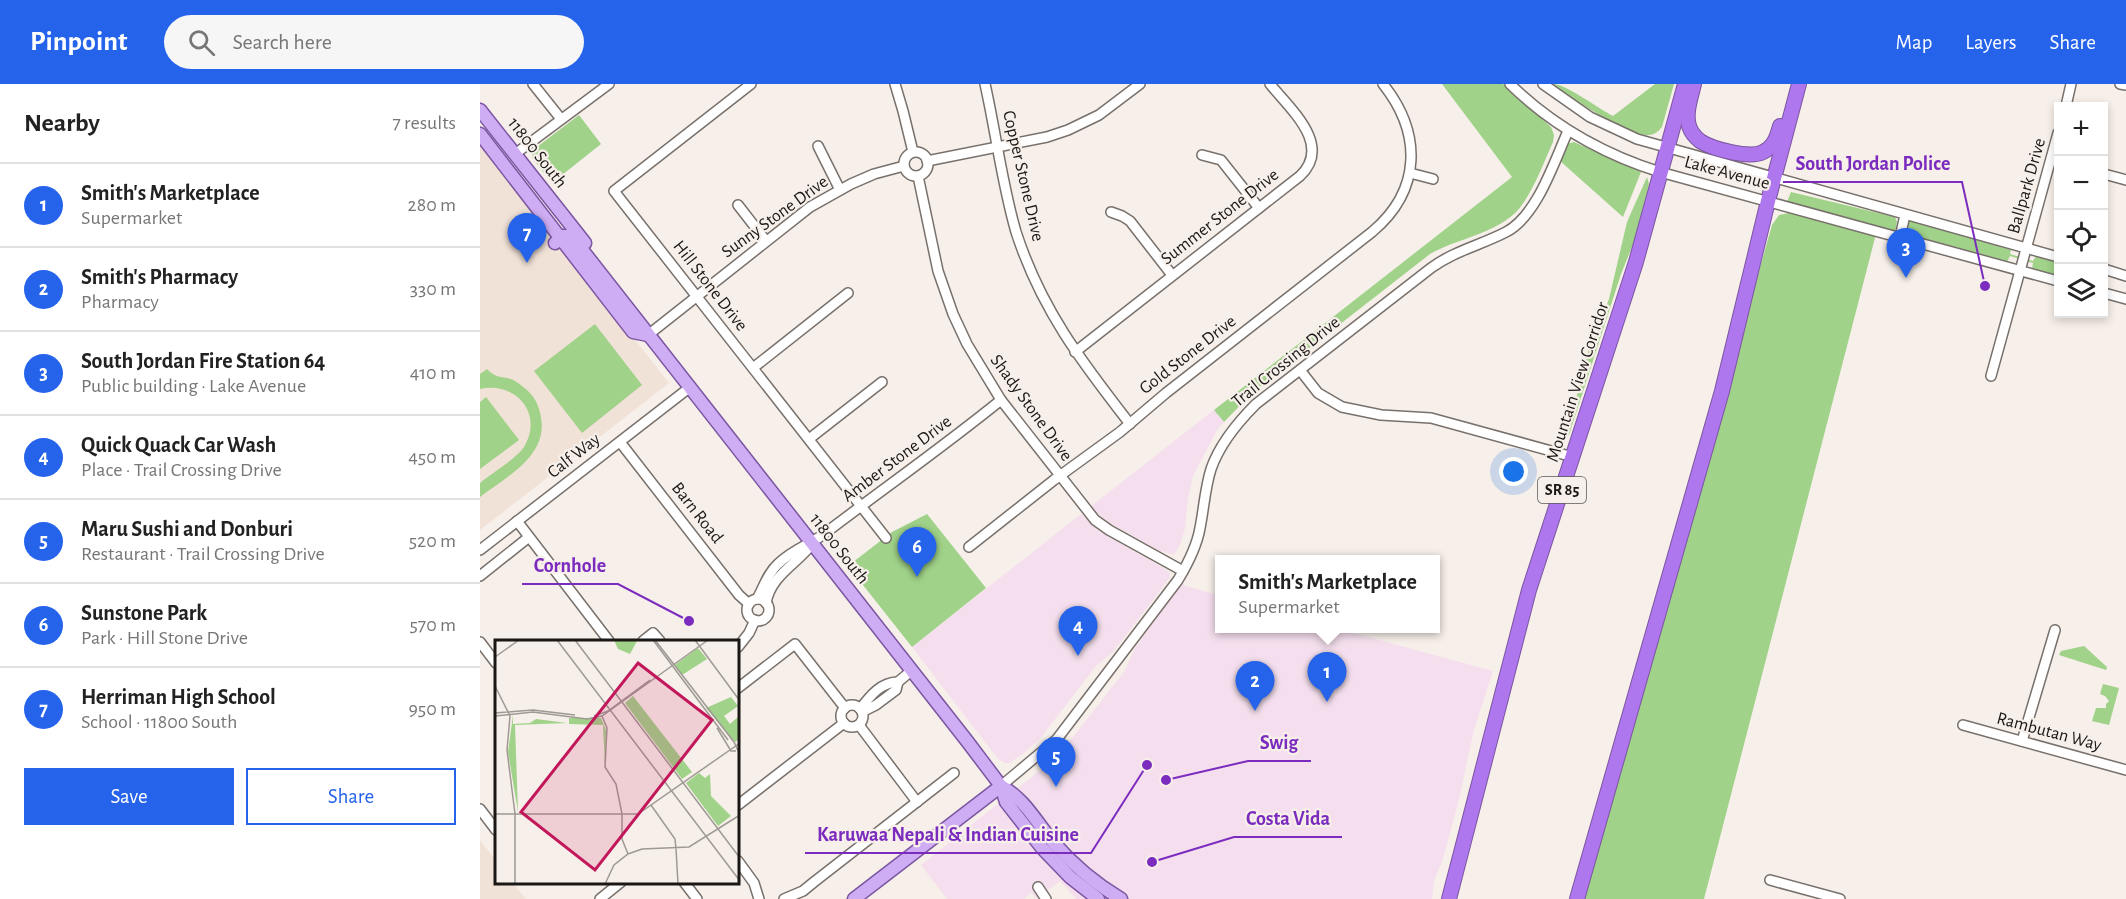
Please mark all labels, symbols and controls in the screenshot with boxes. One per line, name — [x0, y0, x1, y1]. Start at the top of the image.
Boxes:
search box — [164, 15, 584, 69]
icon: search — [185, 26, 218, 59]
text: Pinpoint — [30, 28, 128, 56]
text: Search here — [233, 31, 332, 53]
text: Map — [1896, 32, 1932, 53]
text: Layers — [1965, 32, 2016, 53]
text: Share — [2049, 32, 2096, 53]
map controls — [2054, 102, 2108, 318]
button: + — [2054, 102, 2108, 156]
street label: Copper Stone Drive — [999, 109, 1047, 243]
text: Nearby — [24, 110, 100, 136]
text: 7 results — [392, 113, 456, 133]
street label: 11800 South — [504, 114, 570, 192]
street label: Ballpark Drive — [2005, 136, 2049, 236]
callout: South Jordan Police — [1783, 144, 1962, 182]
street label: Lake Avenue — [1682, 153, 1772, 193]
text: South Jordan Police — [1796, 154, 1950, 174]
button: − — [2054, 156, 2108, 210]
street label: Summer Stone Drive — [1158, 166, 1282, 268]
street label: Sunny Stone Drive — [718, 172, 832, 262]
text: Smith's Marketplace — [81, 182, 260, 204]
text: 1 — [40, 195, 47, 215]
text: 280 m — [408, 195, 456, 215]
text: Supermarket — [81, 208, 182, 228]
button: locate — [2054, 210, 2108, 264]
pin: 7 — [508, 214, 546, 263]
pin: 3 — [1886, 228, 1926, 278]
street label: Hill Stone Drive — [669, 237, 751, 335]
button: layers — [2054, 264, 2108, 318]
text: Smith's Pharmacy — [81, 266, 238, 288]
text: 2 — [39, 279, 48, 299]
text: 330 m — [410, 279, 456, 299]
text: Pharmacy — [81, 292, 159, 312]
street label: Mountain View Corridor — [1544, 300, 1612, 464]
street label: Gold Stone Drive — [1136, 312, 1240, 398]
street label: Trail Crossing Drive — [1229, 313, 1343, 411]
text: South Jordan Fire Station 64 — [81, 350, 325, 372]
street label: Shady Stone Drive — [987, 352, 1075, 464]
text: 3 — [39, 363, 48, 383]
text: 410 m — [410, 363, 456, 383]
text: Public building · Lake Avenue — [81, 376, 306, 396]
street label: Amber Stone Drive — [839, 412, 955, 506]
street label: Calf Way — [544, 430, 604, 482]
text: Quick Quack Car Wash — [81, 434, 276, 456]
text: 4 — [38, 447, 49, 467]
text: 450 m — [408, 447, 456, 467]
your location — [1499, 457, 1528, 486]
text: Place · Trail Crossing Drive — [81, 460, 282, 480]
road number: SR 85 — [1538, 477, 1586, 503]
street label: Barn Road — [668, 479, 726, 547]
street label: 11800 South — [806, 510, 872, 588]
text: Maru Sushi and Donburi — [81, 518, 293, 540]
pin: 6 — [898, 528, 936, 577]
text: 5 — [39, 531, 48, 551]
text: 520 m — [409, 531, 456, 551]
text: Restaurant · Trail Crossing Drive — [81, 544, 325, 564]
callout: Cornhole — [522, 546, 618, 584]
popup — [1215, 555, 1440, 633]
text: Cornhole — [534, 556, 606, 576]
text: Smith's Marketplace — [1238, 571, 1417, 593]
text: Supermarket — [1238, 597, 1340, 617]
text: Sunstone Park — [81, 602, 207, 624]
pin: 4 — [1058, 606, 1098, 656]
text: 6 — [39, 615, 48, 635]
text: 570 m — [409, 615, 456, 635]
text: Park · Hill Stone Drive — [81, 628, 248, 648]
inset map — [495, 640, 740, 884]
pin: 1 — [1308, 652, 1346, 702]
pin: 2 — [1236, 662, 1274, 711]
text: Herriman High School — [81, 686, 276, 708]
text: 7 — [39, 699, 48, 719]
text: 950 m — [408, 699, 456, 719]
street label: Rambutan Way — [1995, 709, 2104, 755]
text: School · 11800 South — [81, 712, 237, 732]
callout: Swig — [1248, 723, 1311, 761]
text: Swig — [1260, 733, 1299, 753]
pin: 5 — [1036, 738, 1076, 787]
button: Save — [24, 768, 234, 825]
button: Share — [246, 768, 456, 825]
callout: Costa Vida — [1234, 799, 1342, 837]
text: Costa Vida — [1246, 809, 1330, 829]
callout: Karuwaa Nepali & Indian Cuisine — [805, 815, 1091, 853]
text: Karuwaa Nepali & Indian Cuisine — [817, 825, 1079, 845]

